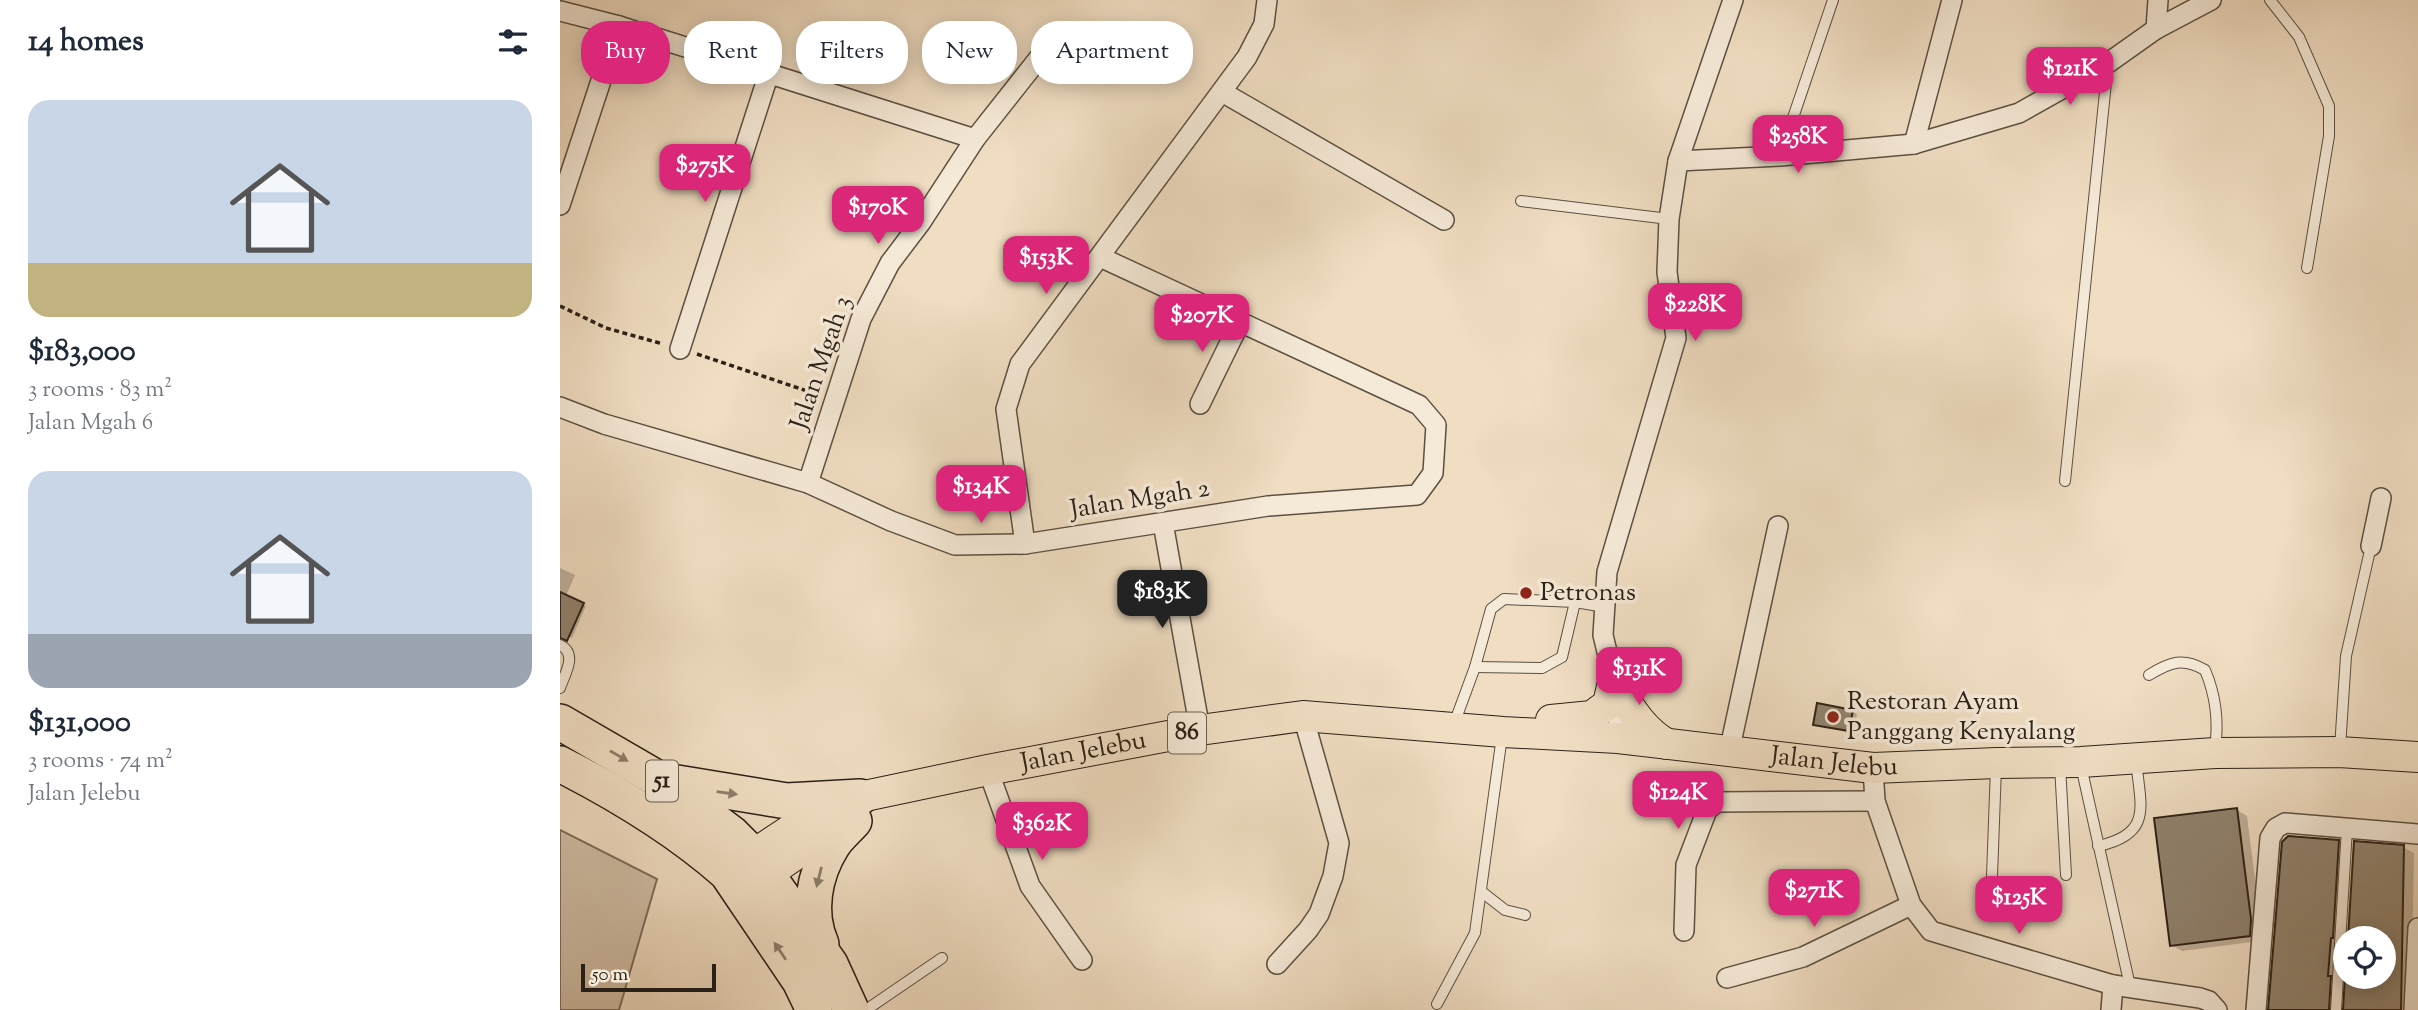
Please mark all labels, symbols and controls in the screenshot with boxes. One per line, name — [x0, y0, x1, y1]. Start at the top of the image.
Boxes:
text: 14 homes — [28, 21, 144, 64]
chip: Buy — [581, 21, 670, 84]
chip: Rent — [684, 21, 782, 84]
chip: Filters — [796, 21, 908, 84]
chip: New — [922, 21, 1017, 84]
chip: Apartment — [1031, 21, 1193, 84]
icon: filters — [494, 23, 532, 61]
pin: $121K — [2021, 48, 2119, 107]
text: $121K — [2042, 53, 2098, 86]
pin: $258K — [1749, 116, 1847, 175]
text: $258K — [1768, 121, 1828, 154]
pin: $275K — [656, 144, 754, 204]
icon: home — [217, 145, 343, 271]
text: $275K — [675, 150, 735, 183]
pin: $170K — [829, 187, 927, 246]
text: $170K — [848, 192, 908, 225]
pin: $153K — [997, 236, 1095, 296]
text: $153K — [1019, 242, 1073, 275]
pin: $228K — [1646, 284, 1744, 343]
text: $228K — [1664, 289, 1726, 322]
street label: Jalan Mgah 3 — [781, 291, 862, 437]
pin: $207K — [1153, 294, 1251, 354]
text: $207K — [1170, 300, 1234, 333]
text: $183,000 — [28, 331, 136, 374]
text: 3 rooms · 83 m² — [28, 374, 172, 407]
text: Jalan Mgah 6 — [28, 407, 153, 440]
pin: $134K — [932, 466, 1030, 525]
text: $134K — [952, 471, 1010, 504]
street label: Jalan Mgah 2 — [1066, 471, 1212, 530]
icon: home — [217, 516, 343, 642]
pin: $183K — [1113, 570, 1211, 630]
place label: Petronas — [1540, 575, 1636, 612]
text: $183K — [1133, 576, 1191, 609]
marker: Petronas — [1518, 585, 1534, 601]
pin: $131K — [1590, 648, 1688, 707]
text: $131K — [1612, 653, 1666, 686]
place label: Restoran Ayam Panggang Kenyalang — [1847, 684, 2075, 751]
text: $131,000 — [28, 702, 131, 745]
marker: Restoran Ayam Panggang Kenyalang — [1825, 709, 1841, 725]
road number: 86 — [1168, 712, 1206, 754]
street label: Jalan Jelebu — [1016, 722, 1150, 782]
street label: Jalan Jelebu — [1767, 737, 1898, 787]
text: 3 rooms · 74 m² — [28, 745, 173, 778]
one-way arrow — [610, 750, 629, 762]
road number: 51 — [646, 760, 678, 802]
pin: $124K — [1629, 772, 1727, 831]
text: $124K — [1648, 777, 1708, 810]
text: Jalan Jelebu — [28, 778, 141, 811]
one-way arrow — [717, 787, 739, 798]
pin: $362K — [993, 802, 1091, 862]
text: $362K — [1012, 808, 1072, 841]
one-way arrow — [813, 866, 824, 888]
pin: $271K — [1765, 870, 1863, 929]
text: $271K — [1784, 875, 1844, 908]
pin: $125K — [1970, 876, 2068, 936]
text: $125K — [1991, 882, 2047, 915]
map controls — [2333, 926, 2396, 989]
button: locate — [2333, 926, 2396, 989]
one-way arrow — [773, 941, 786, 961]
scale bar — [581, 961, 716, 993]
text: 50 m — [592, 962, 628, 989]

